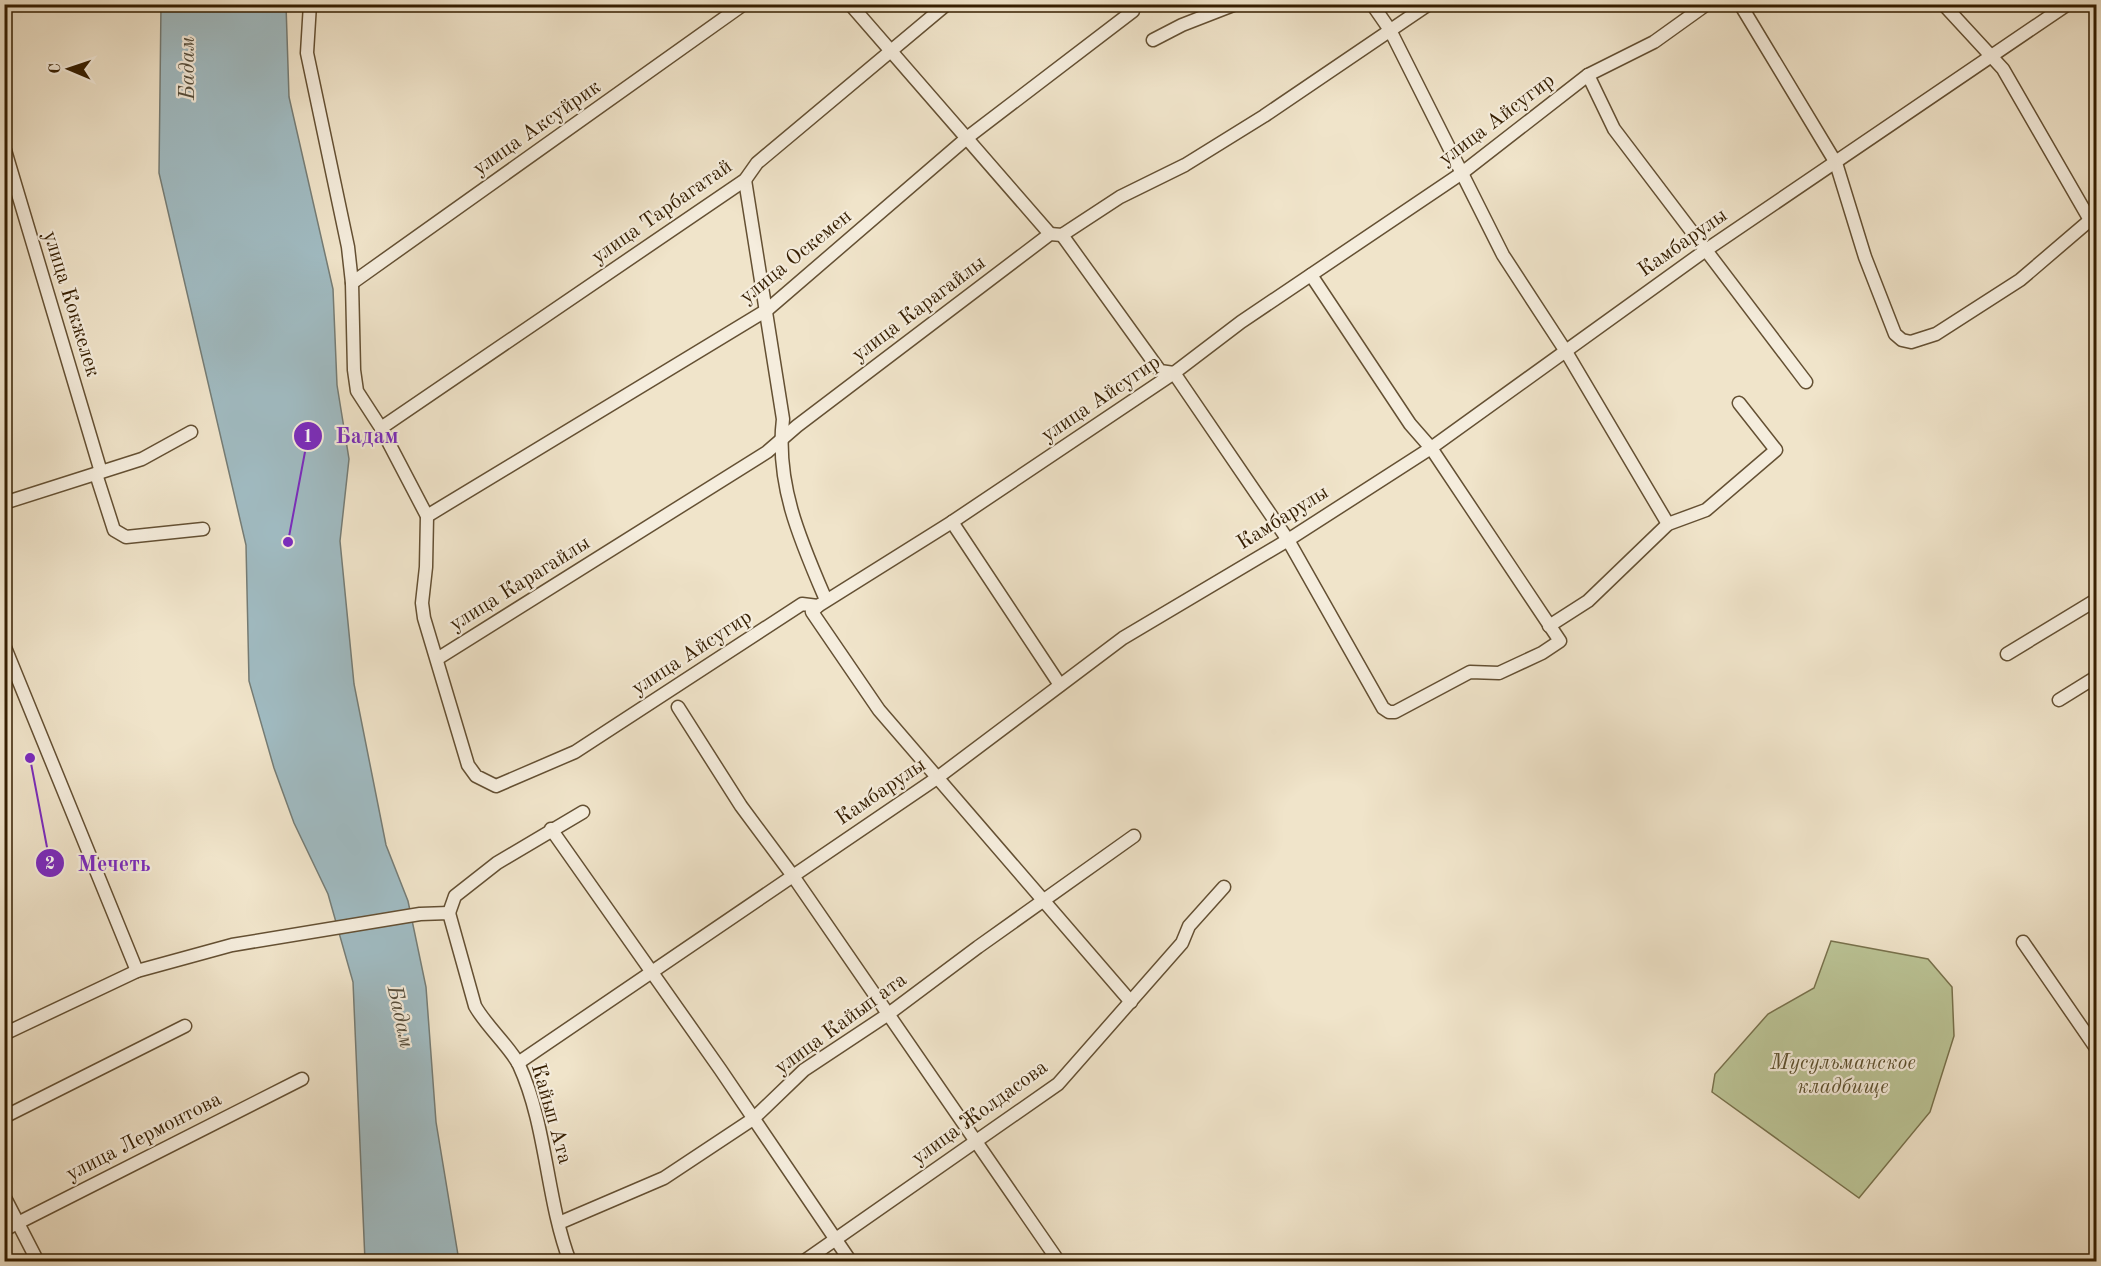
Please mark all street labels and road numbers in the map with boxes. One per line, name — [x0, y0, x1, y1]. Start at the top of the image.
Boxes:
street label: улица Айсугир — [1435, 70, 1559, 170]
street label: улица Аксуйрик — [469, 76, 605, 180]
street label: улица Тарбагатай — [588, 156, 736, 268]
street label: Камбарулы — [1635, 205, 1731, 281]
street label: улица Оскемен — [736, 206, 856, 308]
street label: улица Кокжелек — [39, 229, 103, 380]
street label: улица Карагайлы — [848, 252, 990, 366]
street label: улица Айсугир — [1038, 352, 1164, 446]
street label: Камбарулы — [1234, 482, 1332, 554]
street label: улица Карагайлы — [446, 532, 594, 636]
street label: улица Айсугир — [628, 606, 756, 700]
street label: Камбарулы — [832, 754, 930, 830]
street label: улица Кайып ата — [771, 969, 911, 1079]
street label: улица Жолдасова — [908, 1057, 1052, 1169]
street label: Кайып Ата — [527, 1061, 575, 1167]
street label: улица Лермонтова — [63, 1089, 225, 1185]

